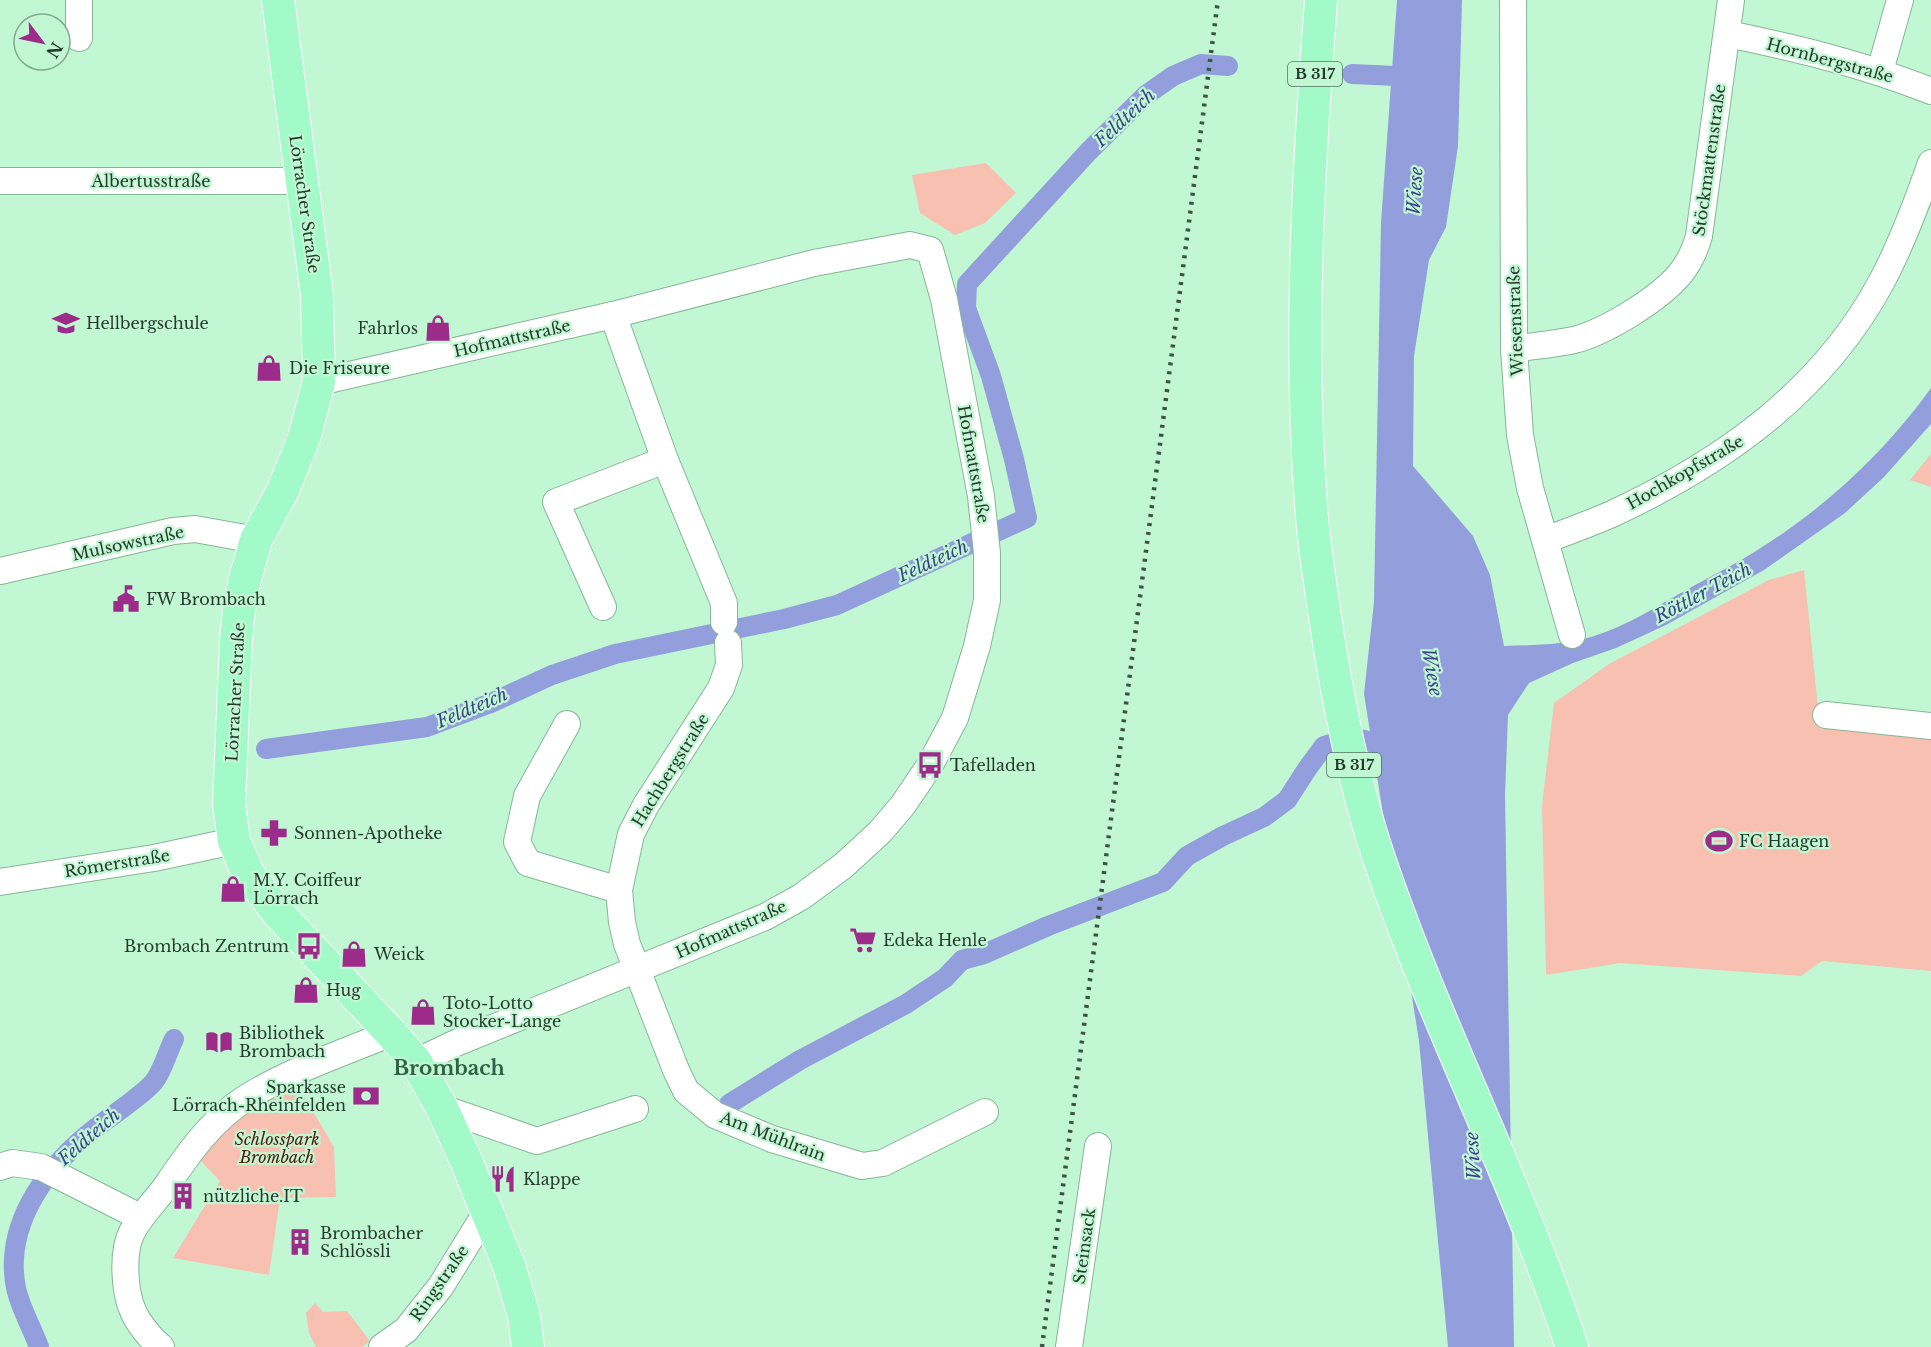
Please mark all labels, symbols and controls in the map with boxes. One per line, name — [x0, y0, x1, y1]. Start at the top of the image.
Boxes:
north arrow — [12, 12, 72, 72]
street label: Hornbergstraße — [1765, 33, 1895, 87]
text: N — [42, 38, 67, 62]
road number: B 317 — [1288, 62, 1342, 86]
street label: Stöckmattenstraße — [1688, 83, 1730, 237]
water label: Feldteich — [1089, 84, 1160, 152]
street label: Lörracher Straße — [285, 133, 325, 275]
water label: Wiese — [1402, 166, 1428, 216]
street label: Albertusstraße — [91, 171, 210, 191]
street label: Wiesenstraße — [1503, 265, 1527, 378]
school or university icon: Hellbergschule — [51, 308, 81, 338]
place label: Hellbergschule — [86, 313, 209, 333]
shop icon: Fahrlos — [423, 313, 453, 343]
street label: Hofmattstraße — [452, 315, 572, 361]
place label: Fahrlos — [357, 318, 418, 338]
shop icon: Die Friseure — [254, 353, 284, 383]
place label: Die Friseure — [289, 358, 390, 378]
street label: Hofmattstraße — [954, 403, 994, 525]
street label: Hochkopfstraße — [1623, 430, 1747, 514]
street label: Mulsowstraße — [70, 521, 186, 565]
water label: Feldteich — [893, 535, 972, 587]
water label: Röttler Teich — [1650, 558, 1755, 628]
public building icon: FW Brombach — [111, 584, 141, 614]
place label: FW Brombach — [146, 589, 266, 609]
street label: Lörracher Straße — [221, 622, 249, 762]
water label: Wiese — [1417, 646, 1447, 698]
water label: Feldteich — [432, 683, 511, 733]
street label: Hachbergstraße — [627, 710, 713, 830]
bus stop icon: Tafelladen — [915, 750, 945, 780]
road number: B 317 — [1327, 753, 1381, 777]
place label: Tafelladen — [950, 755, 1036, 775]
pharmacy icon: Sonnen-Apotheke — [259, 818, 289, 848]
place label: Sonnen-Apotheke — [294, 823, 442, 843]
sports icon: FC Haagen — [1704, 826, 1734, 856]
place label: FC Haagen — [1739, 831, 1829, 851]
street label: Römerstraße — [63, 845, 171, 881]
place label: M.Y. Coiffeur Lörrach — [253, 870, 362, 908]
shop icon: M.Y. Coiffeur Lörrach — [218, 874, 248, 904]
street label: Hofmattstraße — [672, 896, 790, 962]
supermarket icon: Edeka Henle — [848, 925, 878, 955]
place label: Edeka Henle — [883, 930, 987, 950]
bus stop icon: Brombach Zentrum — [294, 931, 324, 961]
place label: Brombach Zentrum — [124, 936, 289, 956]
shop icon: Weick — [339, 939, 369, 969]
place label: Weick — [373, 944, 425, 964]
shop icon: Hug — [291, 975, 321, 1005]
place label: Hug — [326, 980, 361, 1000]
place label: Toto-Lotto Stocker-Lange — [443, 993, 561, 1031]
shop icon: Toto-Lotto Stocker-Lange — [408, 997, 438, 1027]
place label: Bibliothek Brombach — [239, 1023, 325, 1061]
library icon: Bibliothek Brombach — [204, 1027, 234, 1057]
district label: Brombach — [393, 1056, 506, 1080]
place label: Sparkasse Lörrach-Rheinfelden — [172, 1077, 346, 1115]
bank icon: Sparkasse Lörrach-Rheinfelden — [351, 1081, 381, 1111]
water label: Feldteich — [53, 1104, 125, 1171]
street label: Am Mühlrain — [717, 1106, 828, 1165]
park label: Schlosspark Brombach — [235, 1129, 319, 1167]
water label: Wiese — [1461, 1131, 1485, 1181]
restaurant icon: Klappe — [488, 1164, 518, 1194]
place label: Klappe — [523, 1169, 580, 1189]
building icon: nützliche.IT — [168, 1181, 198, 1211]
place label: nützliche.IT — [203, 1186, 303, 1206]
street label: Steinsack — [1069, 1207, 1099, 1285]
place label: Brombacher Schlössli — [320, 1223, 423, 1261]
building icon: Brombacher Schlössli — [285, 1227, 315, 1257]
street label: Ringstraße — [405, 1241, 473, 1325]

